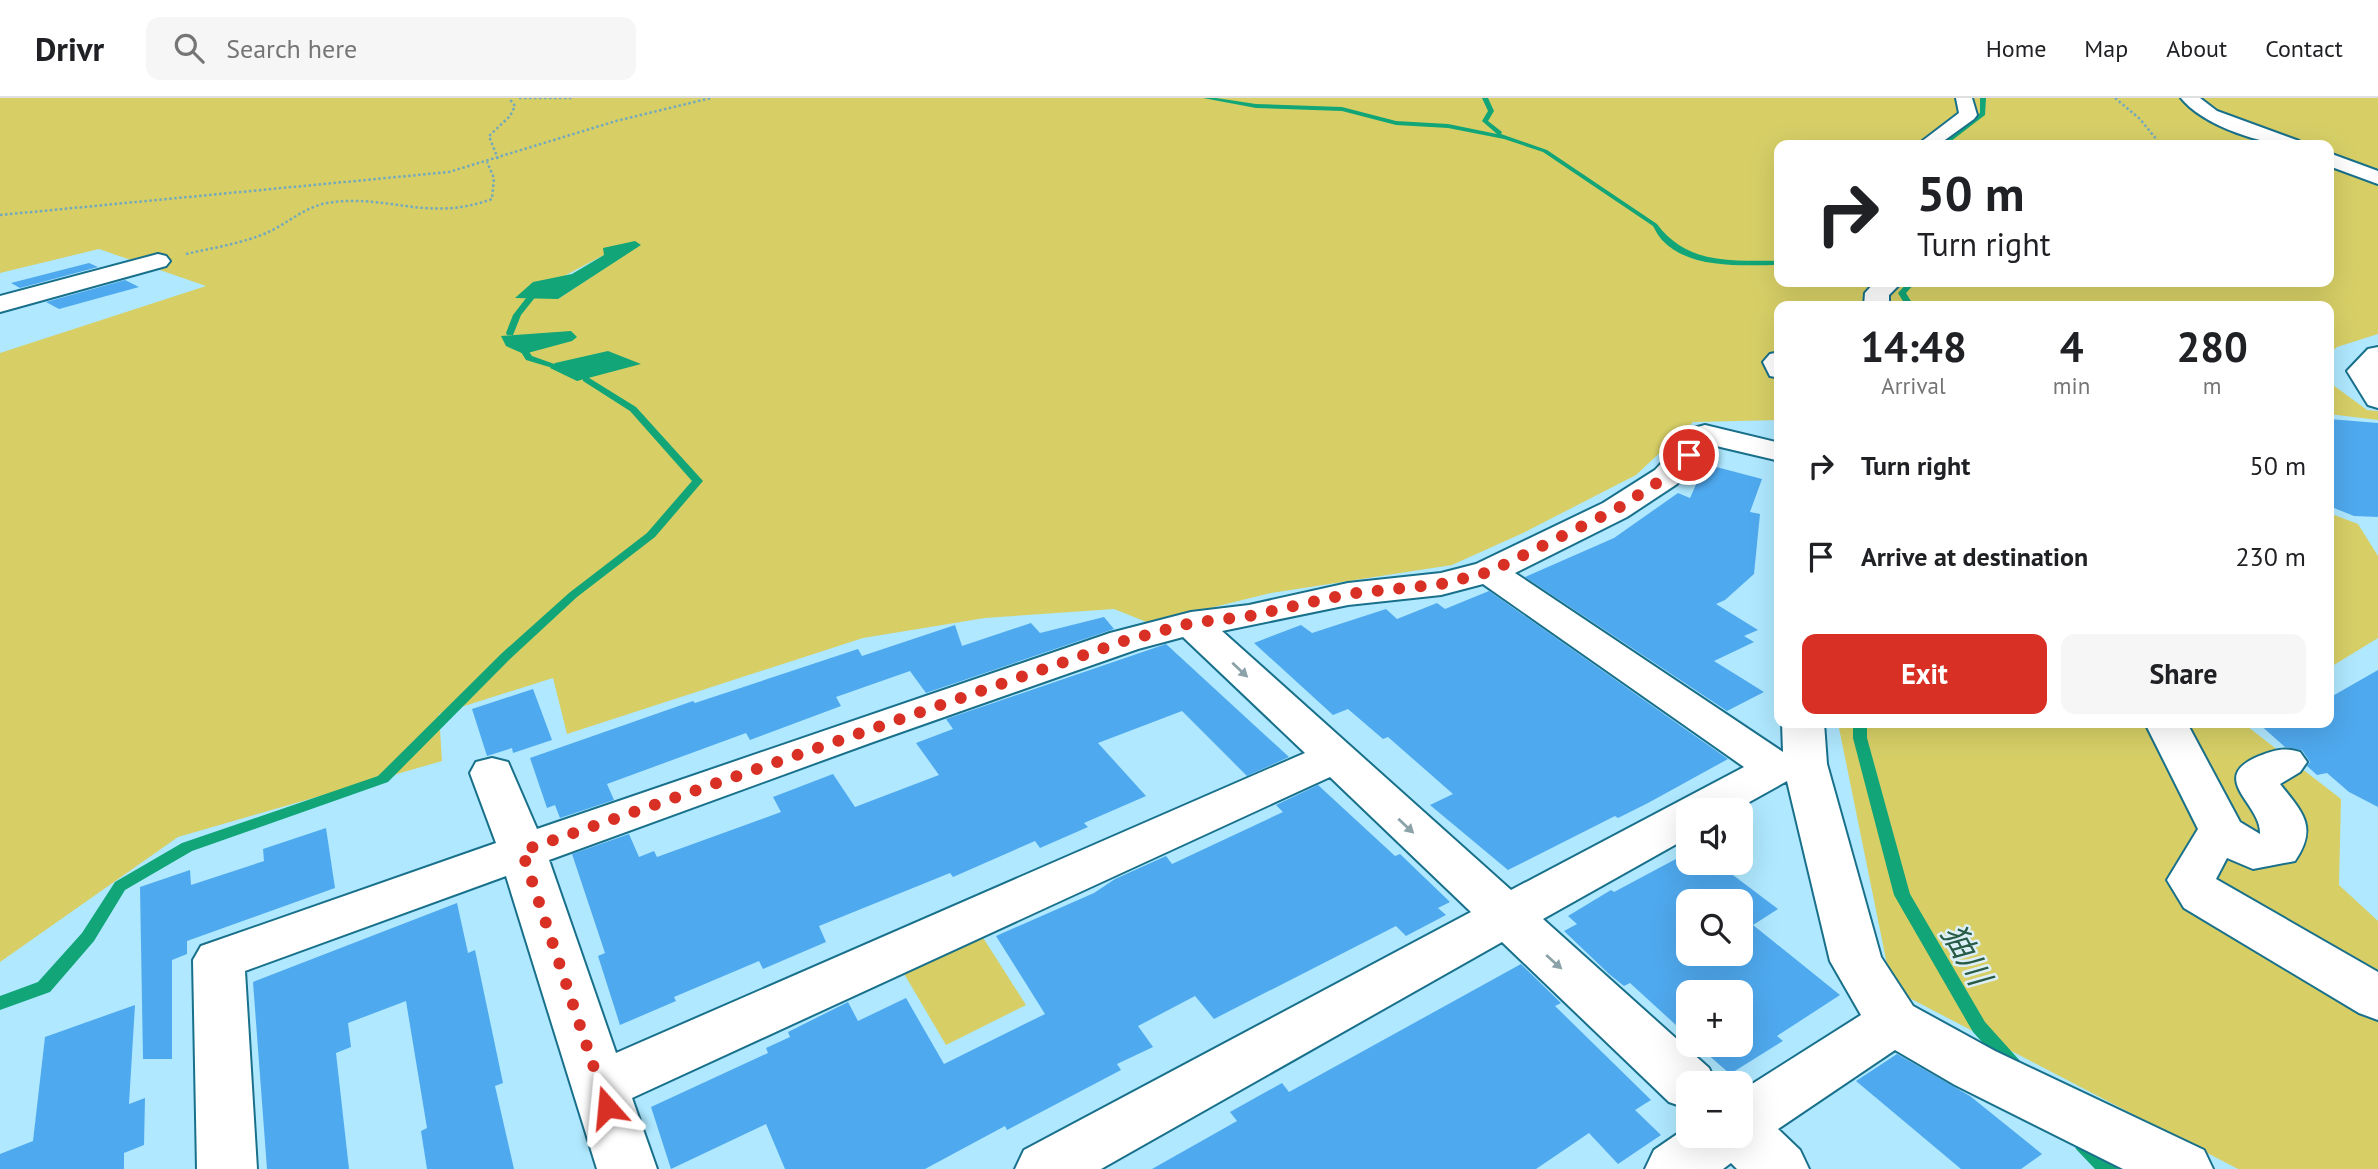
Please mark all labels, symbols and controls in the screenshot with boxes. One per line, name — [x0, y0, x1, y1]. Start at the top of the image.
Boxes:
search box — [146, 17, 636, 80]
text: Drivr — [35, 27, 104, 70]
icon: search — [170, 29, 208, 67]
text: Search here — [226, 32, 357, 65]
text: Home — [1986, 33, 2046, 64]
text: Map — [2084, 33, 2128, 64]
text: About — [2166, 33, 2227, 64]
text: Contact — [2265, 33, 2343, 64]
text: 50 m — [1917, 161, 2024, 225]
icon: right — [1802, 168, 1893, 259]
text: Turn right — [1917, 223, 2051, 265]
text: 14:48 — [1860, 319, 1967, 374]
text: 4 — [2060, 319, 2083, 374]
text: 280 — [2176, 319, 2248, 374]
text: Arrival — [1881, 371, 1946, 400]
text: min — [2053, 371, 2090, 400]
text: m — [2203, 371, 2221, 400]
pin — [1659, 425, 1719, 485]
icon: arrive — [1670, 436, 1708, 474]
icon: right — [1802, 447, 1840, 485]
text: Turn right — [1861, 449, 1970, 482]
text: 50 m — [2250, 449, 2306, 482]
icon: arrive — [1802, 538, 1840, 576]
text: Arrive at destination — [1861, 540, 2088, 573]
text: 230 m — [2235, 540, 2306, 573]
button: Exit — [1802, 634, 2047, 714]
button: Share — [2061, 634, 2306, 714]
one-way arrow — [1231, 662, 1249, 678]
map controls — [1676, 798, 1753, 1148]
button: sound — [1676, 798, 1753, 875]
one-way arrow — [1397, 817, 1414, 833]
button: search — [1676, 889, 1753, 966]
water label: 㹨川 — [1933, 916, 2003, 995]
one-way arrow — [1545, 954, 1562, 970]
button: + — [1676, 980, 1753, 1057]
position arrow — [570, 1070, 644, 1144]
button: − — [1676, 1071, 1753, 1148]

